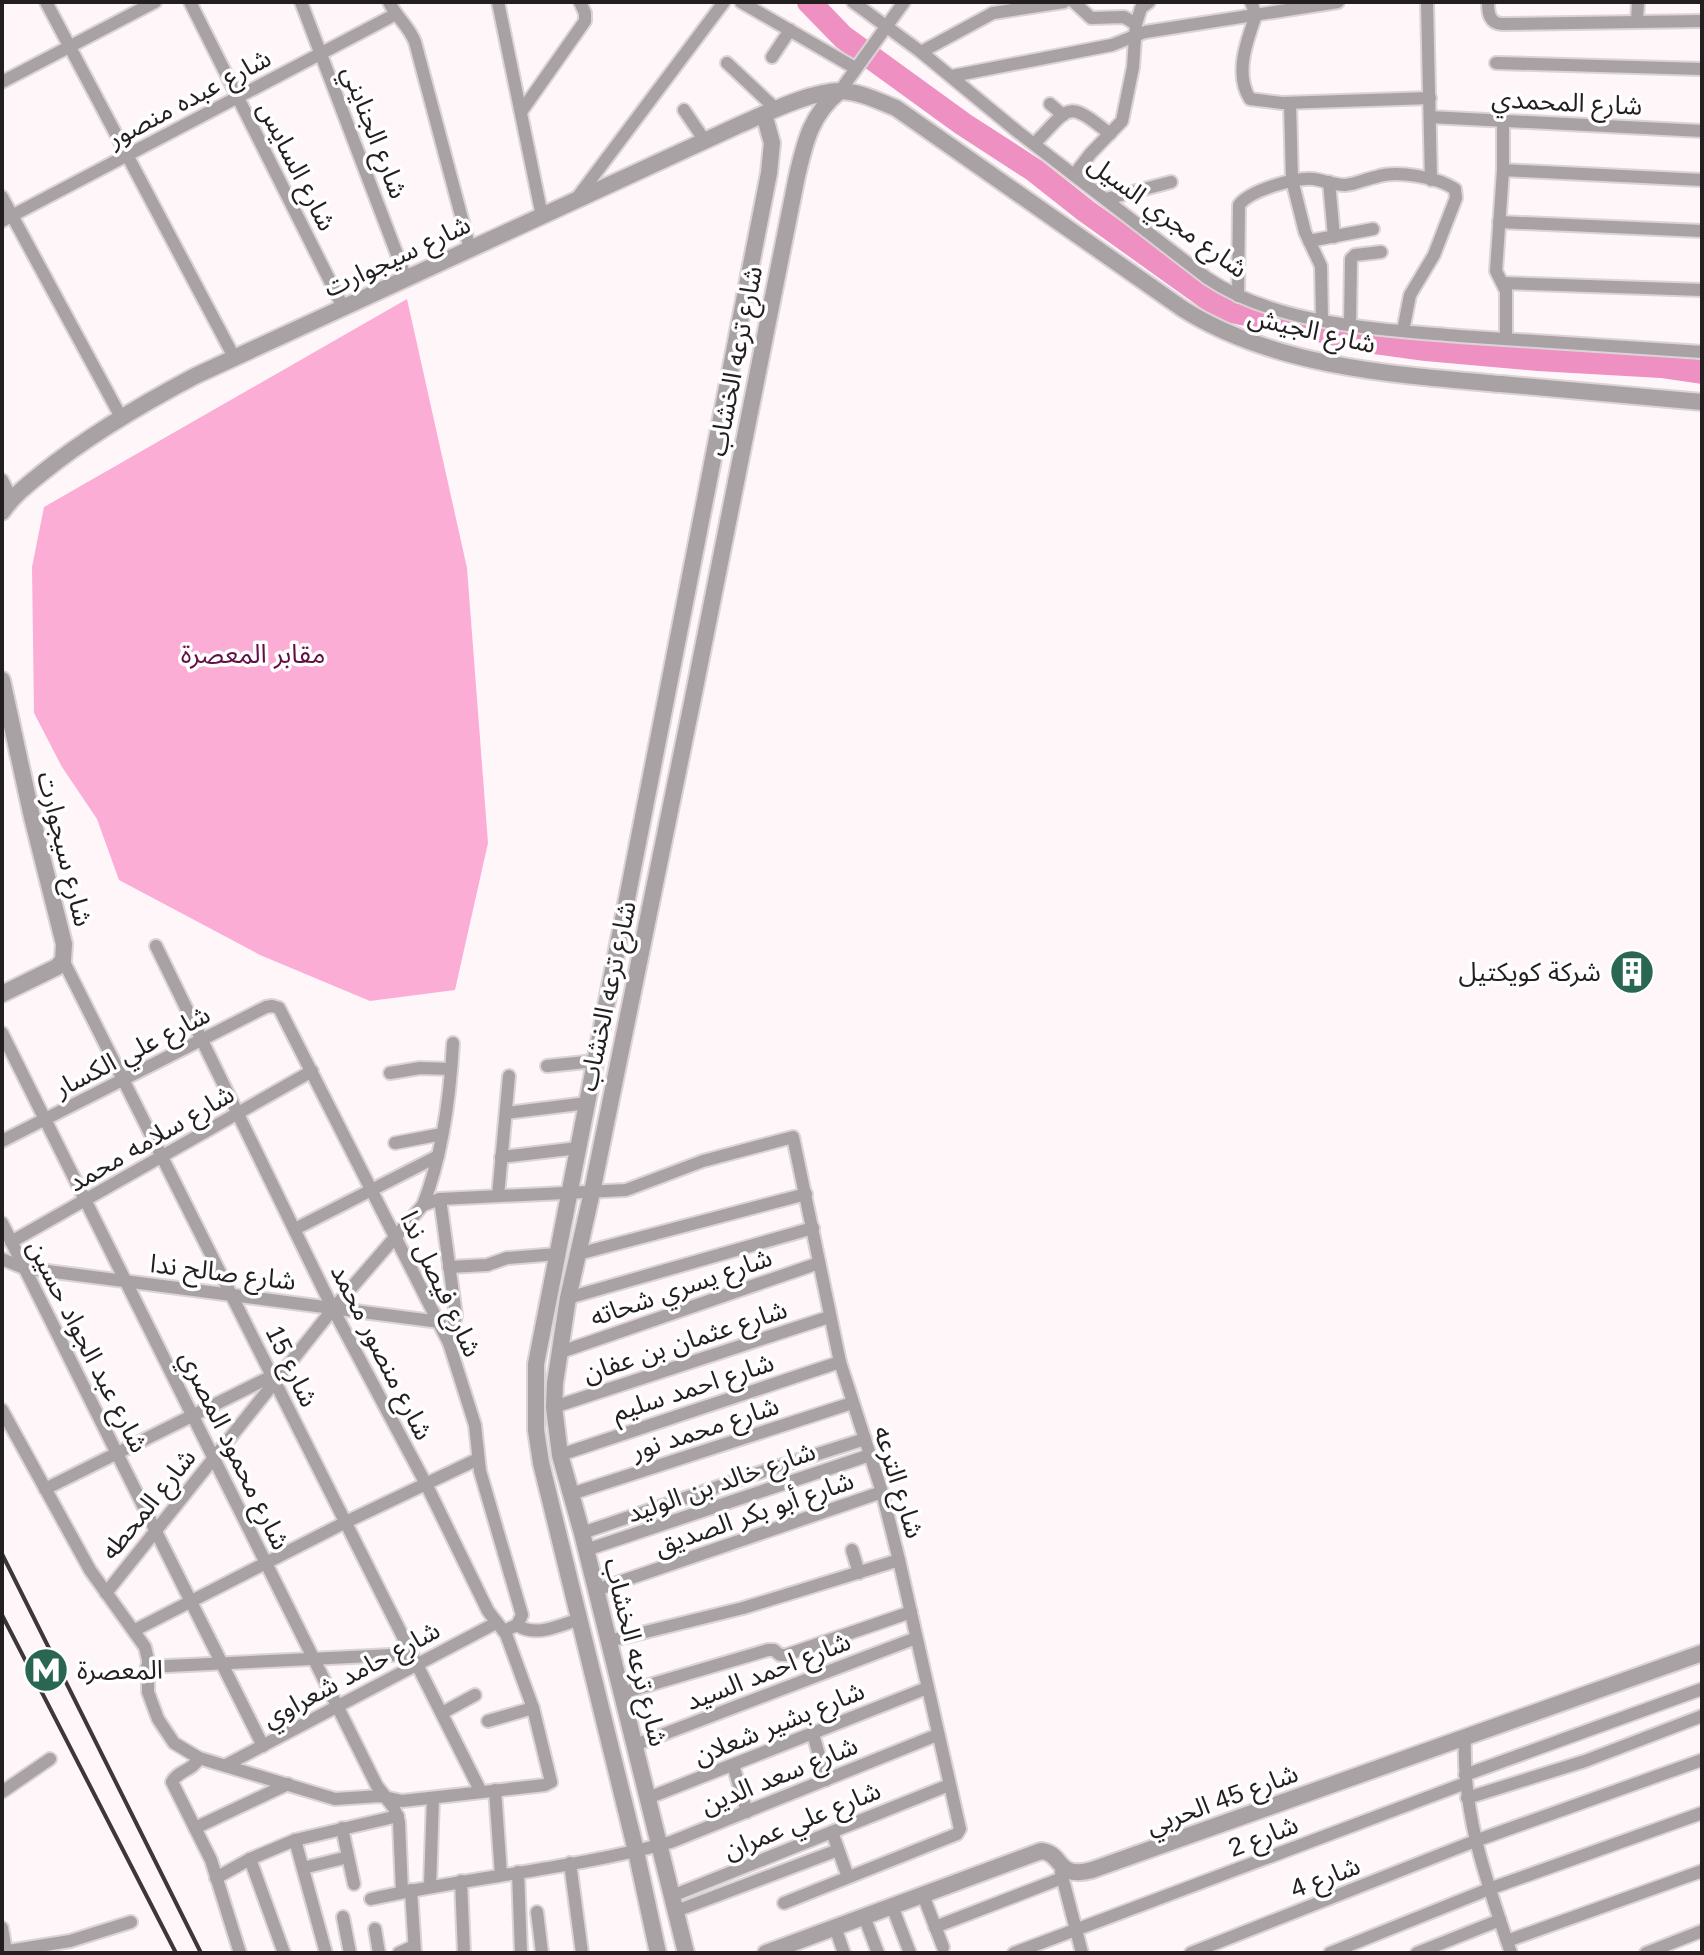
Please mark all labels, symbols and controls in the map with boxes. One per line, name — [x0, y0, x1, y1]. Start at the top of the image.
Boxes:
street label: شارع عبده منصور — [101, 42, 278, 158]
street label: شارع الجنايني — [331, 61, 414, 204]
street label: شارع المحمدي — [1491, 83, 1643, 126]
street label: شارع السايس — [248, 96, 342, 238]
street label: شارع مجري السيل — [1080, 148, 1253, 288]
street label: شارع سيجوارت — [319, 209, 477, 307]
street label: شارع ترعه الخشاب — [702, 263, 772, 459]
street label: شارع الجيش — [1244, 301, 1379, 363]
park label: مقابر المعصرة — [181, 639, 325, 669]
street label: شارع سيجوارت — [27, 769, 99, 930]
street label: شارع ترعه الخشاب — [572, 898, 646, 1094]
building icon: شركة كويكتيل — [1608, 948, 1656, 996]
place label: شركة كويكتيل — [1458, 957, 1601, 987]
street label: شارع علي الكسار — [48, 999, 217, 1108]
street label: شارع سلامه محمد — [63, 1078, 241, 1201]
street label: شارع فيصل ندا — [391, 1206, 488, 1363]
street label: شارع عبد الجواد حسين — [18, 1235, 155, 1459]
street label: شارع يسري شحاته — [586, 1242, 777, 1337]
street label: شارع صالح ندا — [148, 1248, 298, 1301]
street label: شارع منصور محمد — [321, 1259, 439, 1447]
street label: شارع عثمان بن عفان — [579, 1294, 792, 1392]
street label: شارع 15 — [256, 1320, 325, 1413]
street label: شارع محمود المصري — [169, 1346, 296, 1557]
street label: شارع احمد سليم — [608, 1347, 779, 1432]
street label: شارع محمد نور — [627, 1390, 784, 1470]
street label: شارع الترعه — [864, 1422, 930, 1543]
street label: شارع خالد بن الوليد — [623, 1436, 820, 1532]
street label: شارع المحطه — [94, 1443, 205, 1568]
street label: شارع أبو بكر الصديق — [650, 1464, 859, 1565]
street label: شارع ترعه الخشاب — [594, 1555, 674, 1750]
street label: شارع حامد شعراوي — [257, 1615, 447, 1738]
street label: شارع احمد السيد — [681, 1626, 856, 1720]
metro station icon: المعصرة — [22, 1646, 70, 1694]
place label: المعصرة — [77, 1655, 163, 1685]
street label: شارع بشير شعلان — [689, 1675, 870, 1775]
street label: شارع سعد الدين — [696, 1730, 863, 1824]
street label: شارع 45 الحربي — [1142, 1758, 1304, 1845]
street label: شارع علي عمران — [719, 1775, 887, 1870]
street label: شارع 2 — [1224, 1809, 1304, 1867]
street label: شارع 4 — [1286, 1850, 1366, 1908]

